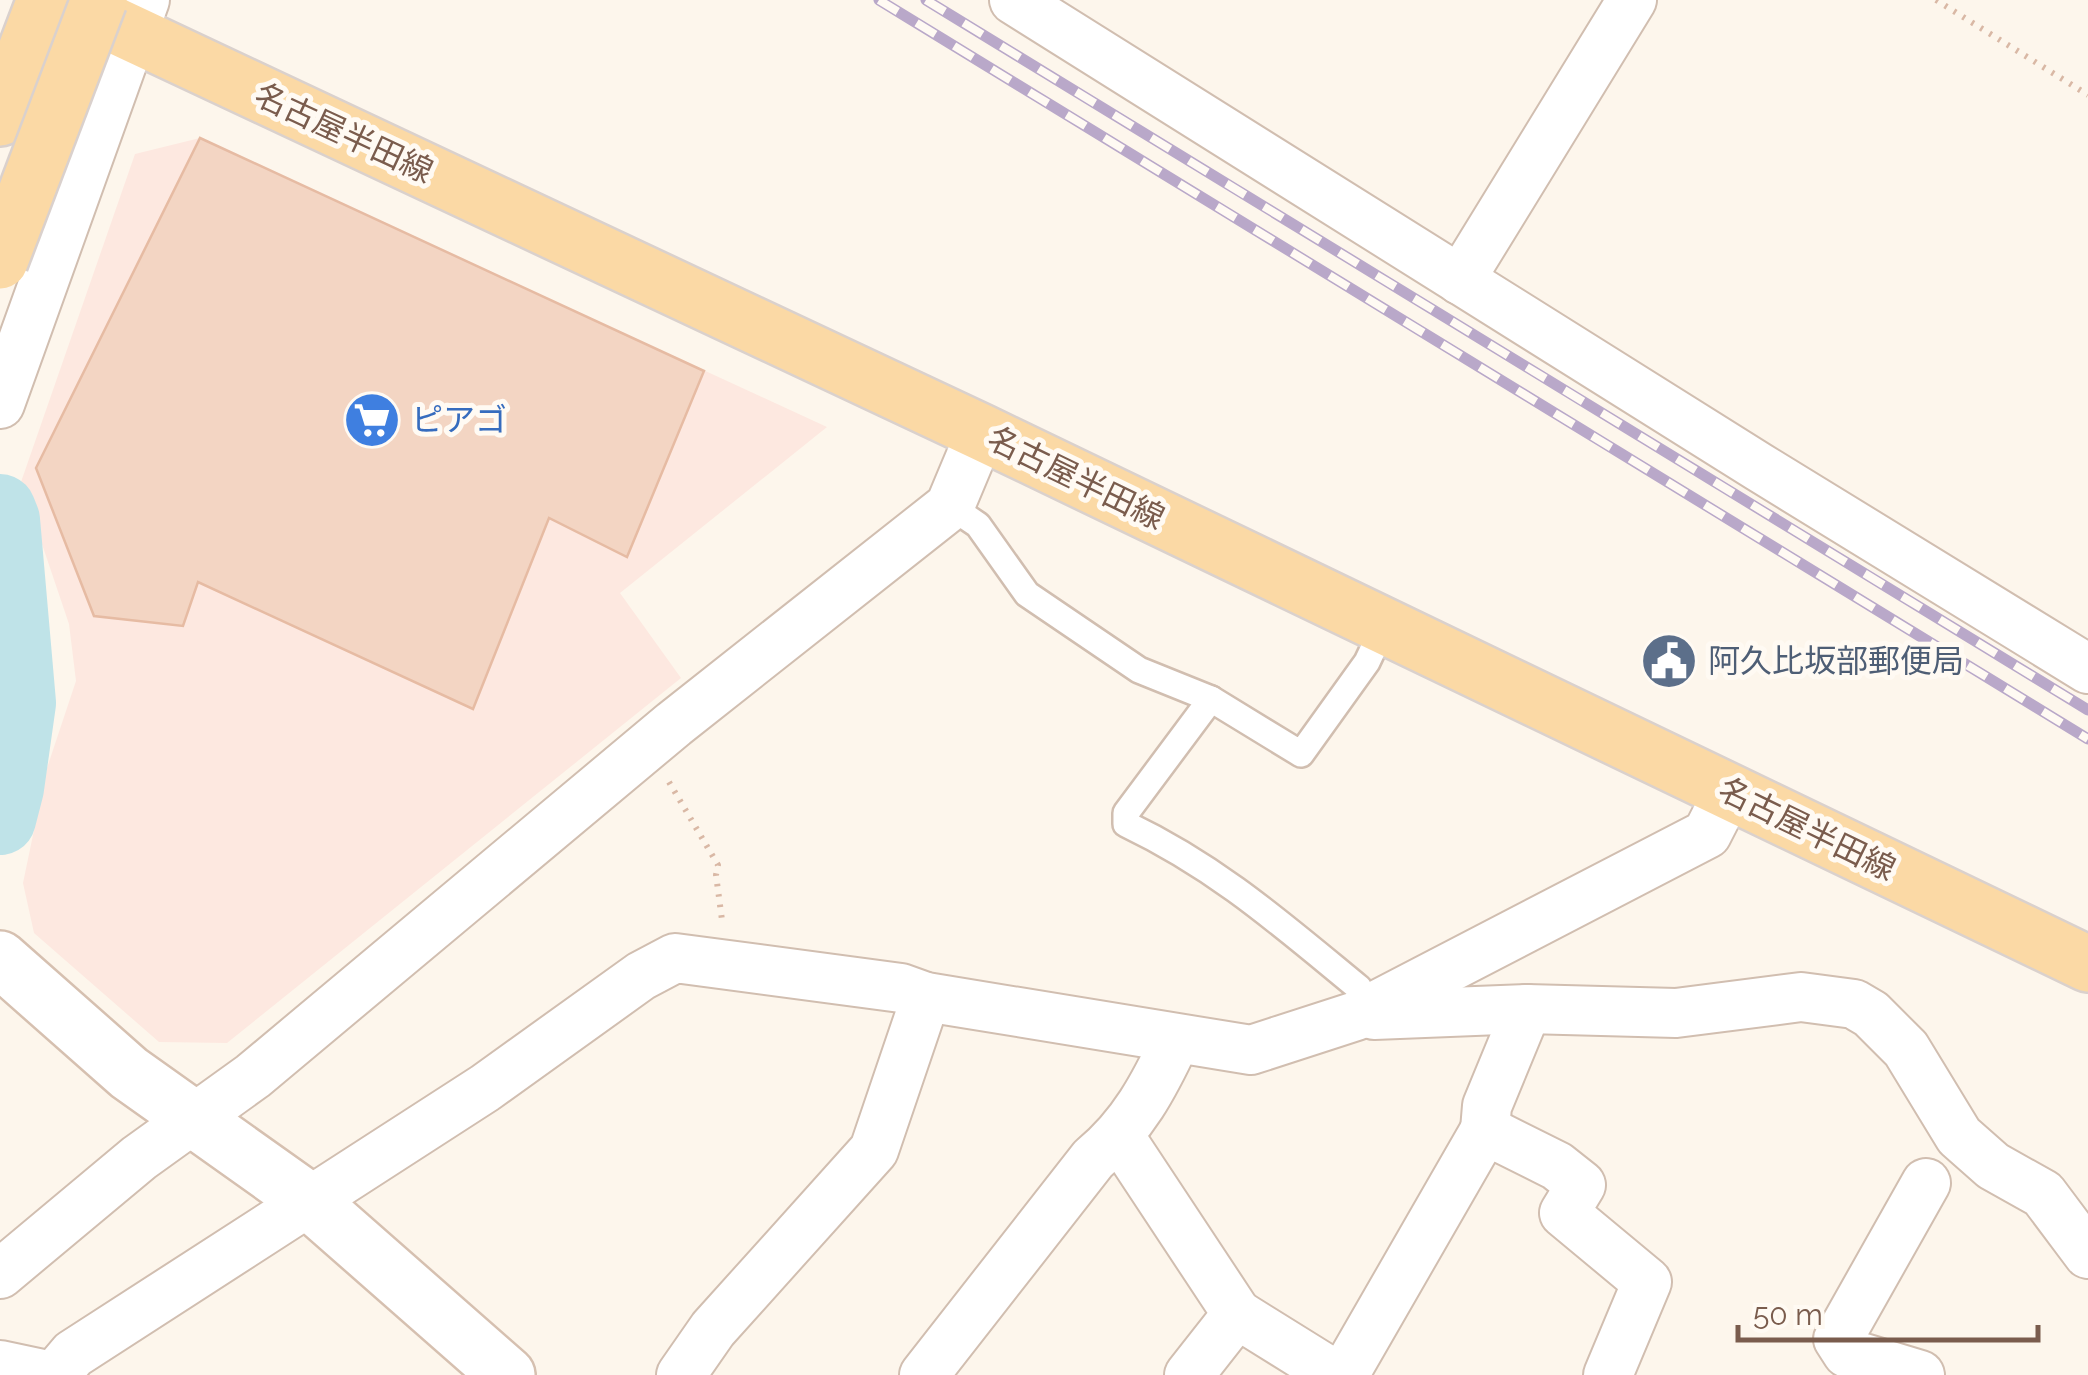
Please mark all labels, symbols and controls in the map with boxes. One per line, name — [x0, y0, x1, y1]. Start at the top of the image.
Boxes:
street label: 名古屋半田線 — [249, 75, 439, 190]
supermarket icon: ピアゴ — [342, 390, 402, 450]
place label: ピアゴ — [411, 401, 507, 438]
street label: 名古屋半田線 — [982, 419, 1171, 536]
public building icon: 阿久比坂部郵便局 — [1639, 631, 1699, 691]
place label: 阿久比坂部郵便局 — [1708, 642, 1964, 679]
street label: 名古屋半田線 — [1713, 770, 1902, 887]
scale bar — [1738, 1280, 2038, 1342]
text: 50 m — [1753, 1297, 1823, 1332]

